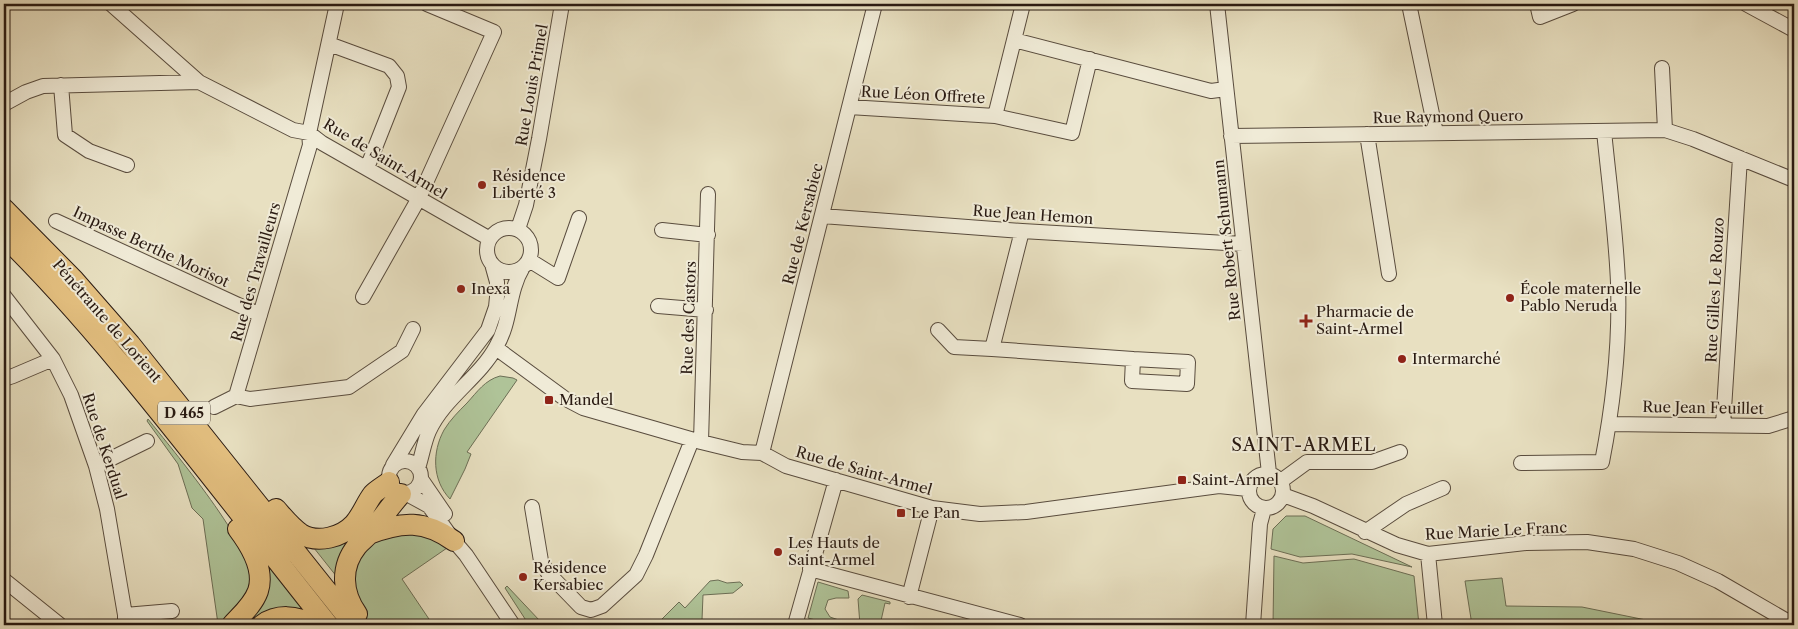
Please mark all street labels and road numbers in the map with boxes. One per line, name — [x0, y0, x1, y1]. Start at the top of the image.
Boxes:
street label: Rue Louis Primel — [511, 22, 552, 147]
street label: Rue Léon Offrete — [860, 82, 986, 107]
street label: Rue Raymond Quero — [1373, 106, 1523, 127]
street label: Rue de Saint-Armel — [320, 114, 451, 203]
street label: Rue Robert Schumann — [1209, 158, 1244, 322]
street label: Rue de Kersabiec — [778, 161, 827, 287]
street label: Rue des Travailleurs — [227, 200, 284, 344]
street label: Rue Jean Hemon — [972, 201, 1095, 228]
street label: Impasse Berthe Morisot — [70, 202, 233, 291]
street label: Rue Gilles Le Rouzo — [1701, 217, 1728, 363]
street label: Pénétrante de Lorient — [49, 255, 166, 387]
street label: Rue des Castors — [677, 261, 700, 375]
street label: Rue de Kerdual — [78, 390, 131, 502]
street label: Rue Jean Feuillet — [1642, 397, 1765, 418]
road number: D 465 — [158, 402, 210, 424]
street label: Rue de Saint-Armel — [794, 442, 935, 499]
street label: Rue Marie Le Franc — [1424, 517, 1568, 544]

